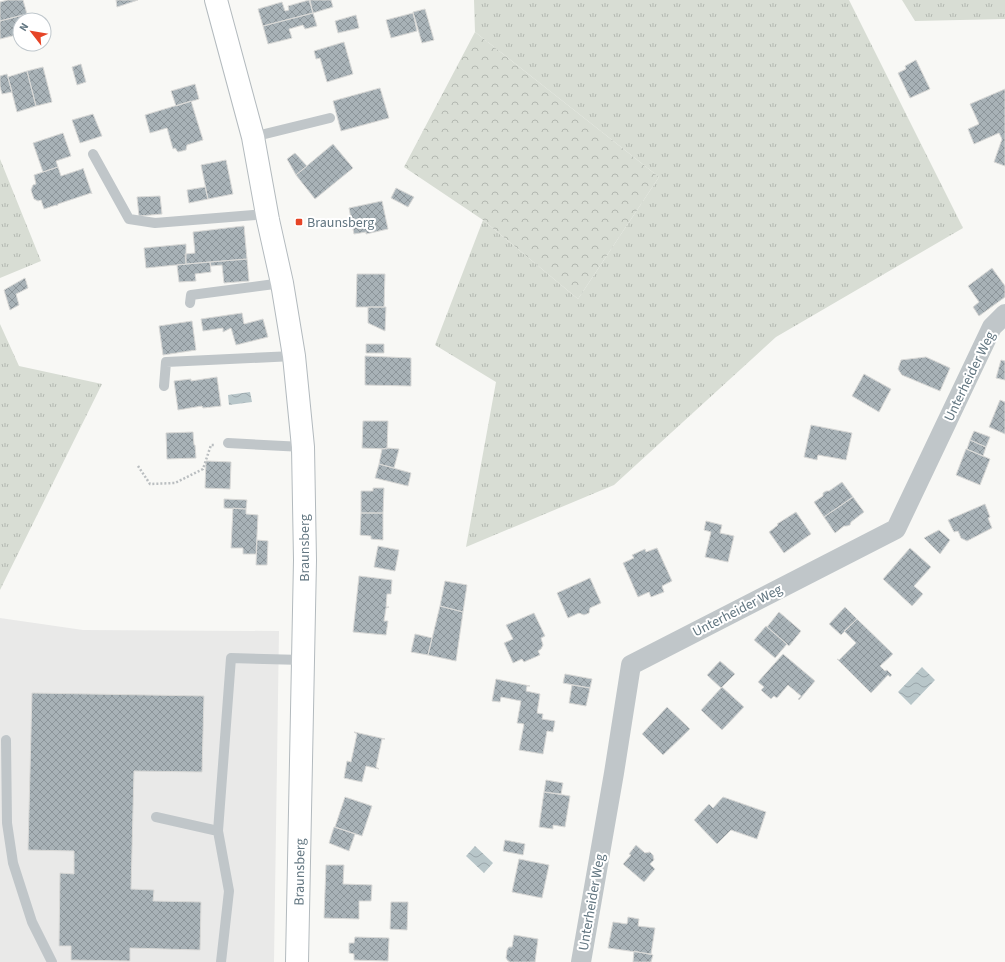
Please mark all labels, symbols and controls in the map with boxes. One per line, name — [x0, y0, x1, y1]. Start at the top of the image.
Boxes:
north arrow — [12, 12, 52, 52]
text: N — [16, 20, 32, 34]
place label: Braunsberg — [307, 213, 374, 233]
marker: Braunsberg — [294, 217, 304, 227]
street label: Unterheider Weg — [939, 328, 1000, 425]
street label: Braunsberg — [295, 514, 315, 582]
street label: Unterheider Weg — [689, 580, 786, 642]
street label: Braunsberg — [289, 838, 311, 906]
street label: Unterheider Weg — [574, 852, 610, 952]

